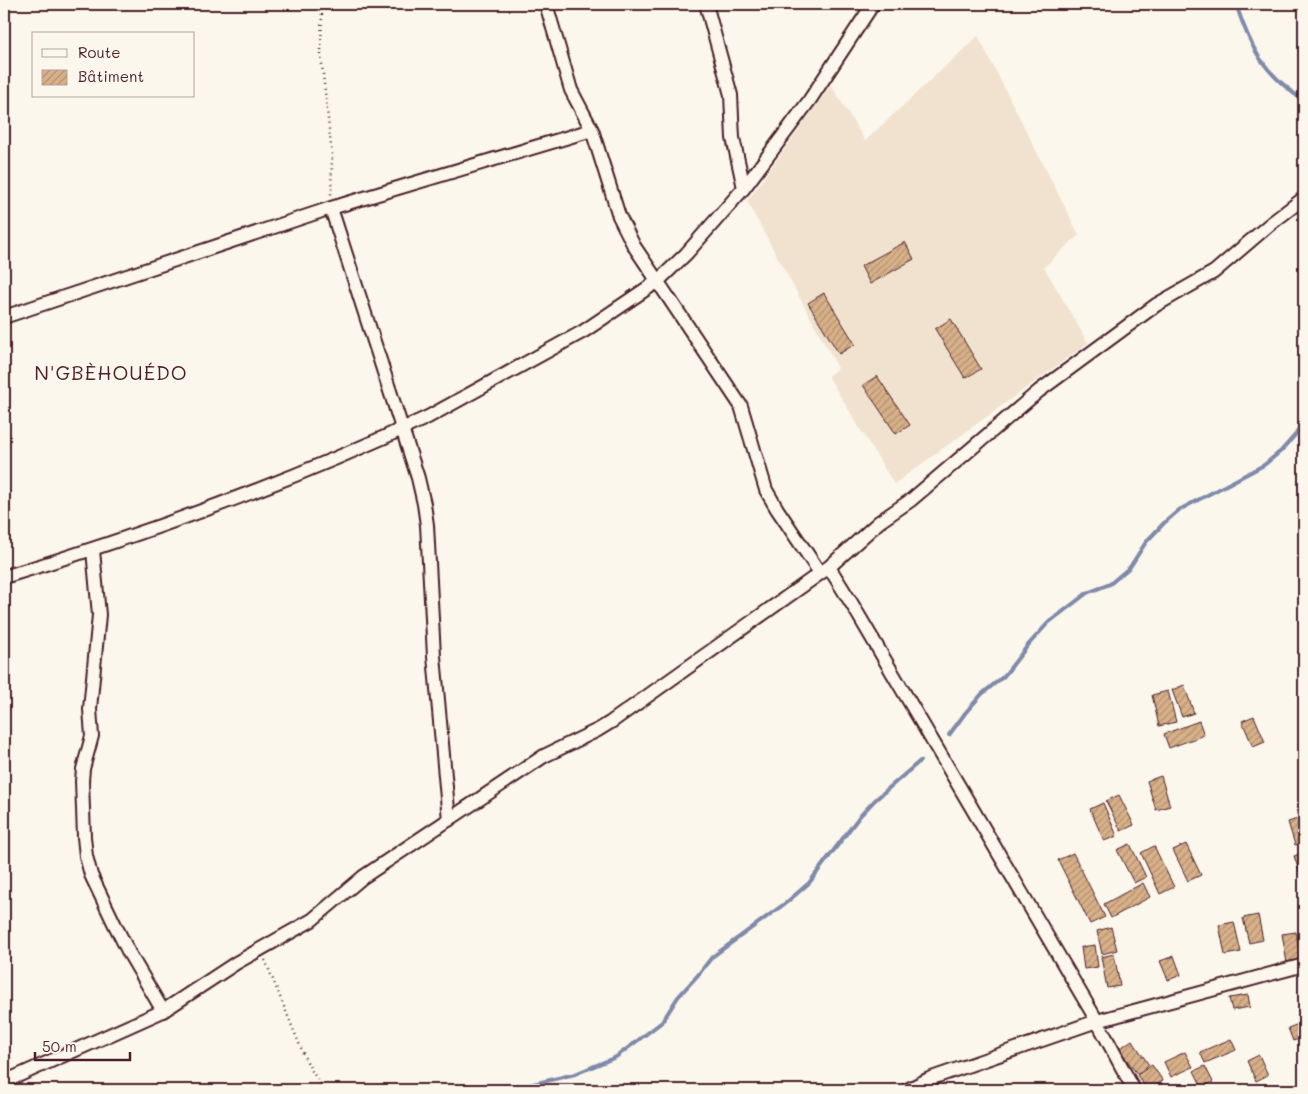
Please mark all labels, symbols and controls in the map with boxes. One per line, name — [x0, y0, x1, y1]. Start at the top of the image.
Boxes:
legend — [32, 32, 195, 98]
text: Route — [78, 42, 121, 62]
text: Bâtiment — [78, 66, 144, 86]
district label: N'GBÈHOUÉDO — [34, 359, 188, 385]
scale bar — [35, 1029, 130, 1061]
text: 50 m — [42, 1036, 77, 1056]

